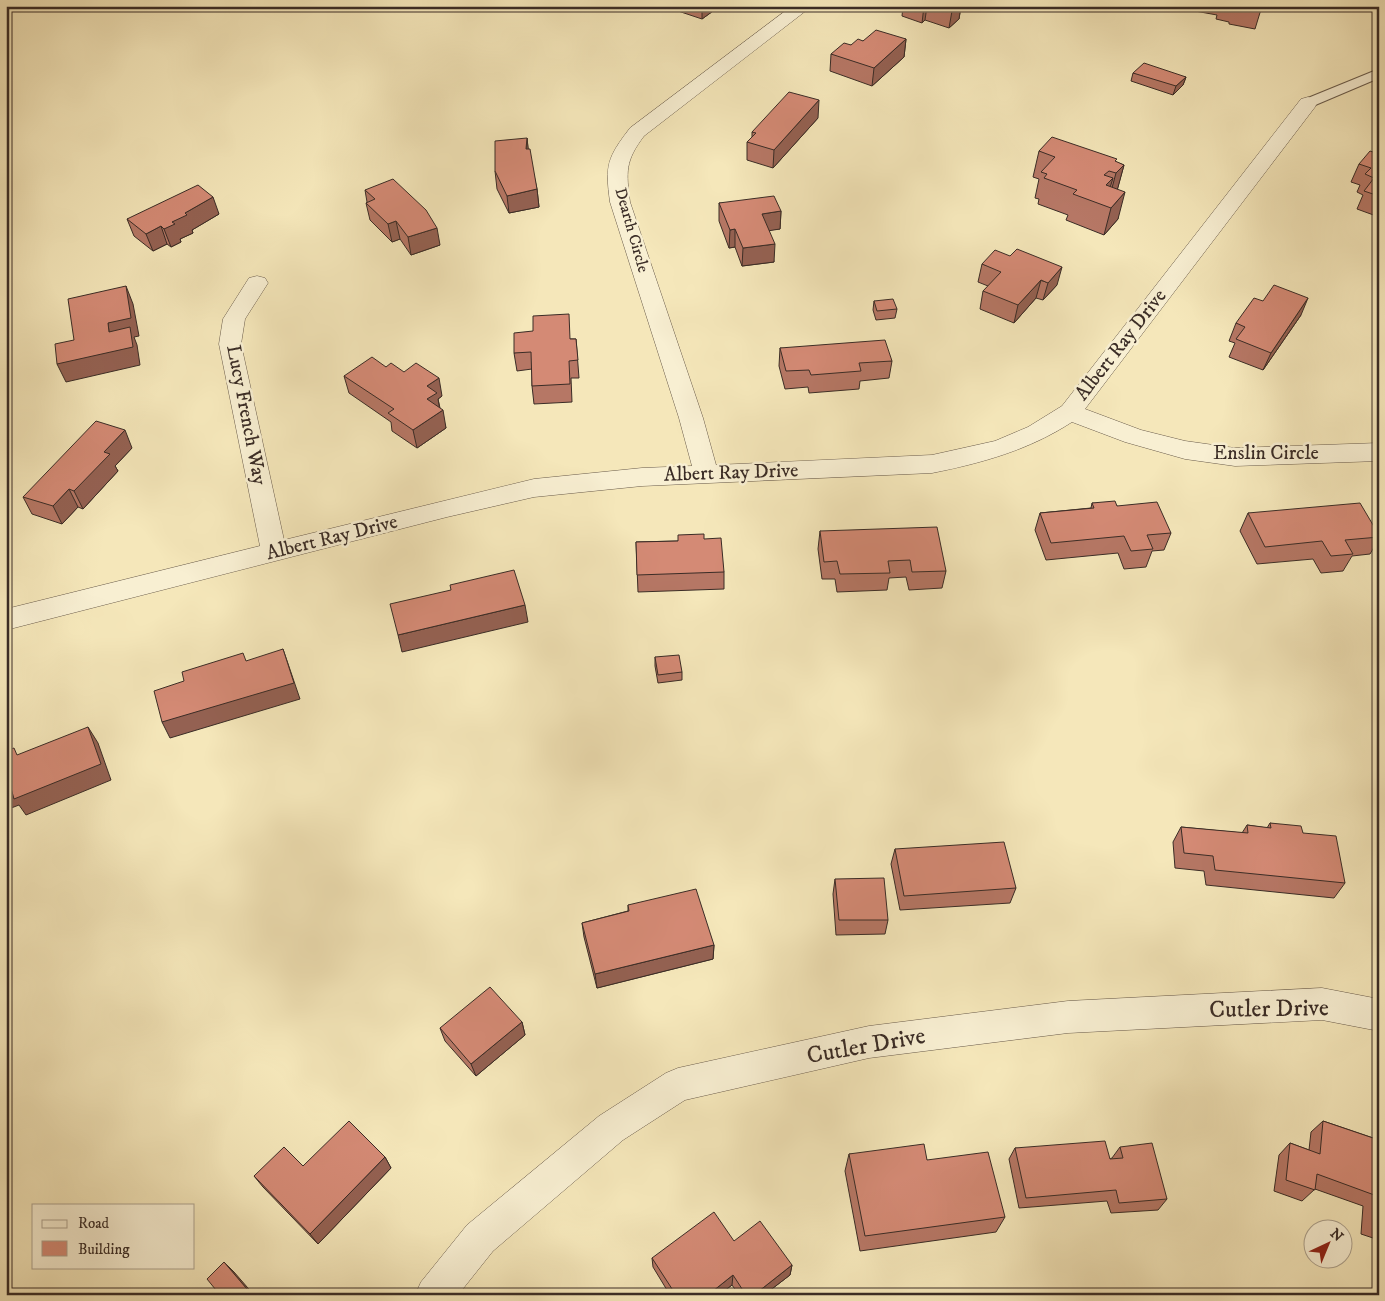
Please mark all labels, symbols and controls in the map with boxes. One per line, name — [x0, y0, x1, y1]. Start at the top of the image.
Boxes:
street label: Dearth Circle — [610, 185, 654, 275]
street label: Albert Ray Drive — [1070, 284, 1172, 406]
street label: Lucy French Way — [220, 343, 272, 488]
street label: Enslin Circle — [1213, 441, 1319, 466]
street label: Albert Ray Drive — [663, 458, 799, 488]
street label: Albert Ray Drive — [264, 510, 400, 566]
street label: Cutler Drive — [1209, 993, 1329, 1025]
street label: Cutler Drive — [804, 1021, 928, 1071]
legend — [32, 1204, 195, 1268]
text: Road — [78, 1214, 110, 1233]
north arrow — [1302, 1218, 1352, 1268]
text: N — [1326, 1225, 1347, 1246]
text: Building — [78, 1240, 130, 1259]

